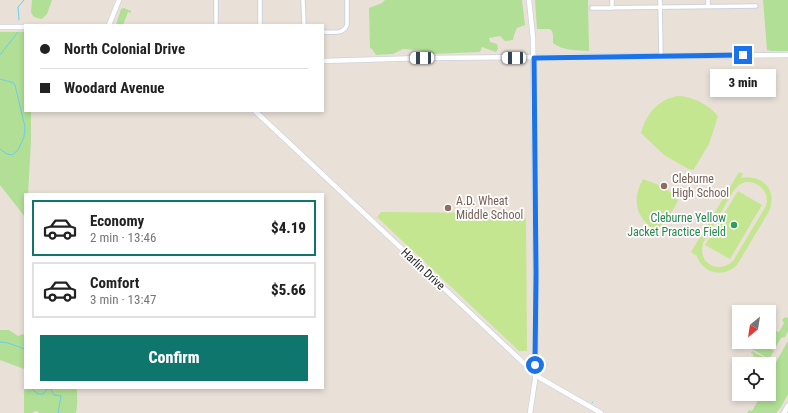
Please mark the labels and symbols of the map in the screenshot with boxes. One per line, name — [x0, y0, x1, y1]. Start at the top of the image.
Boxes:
route end — [734, 46, 752, 64]
car — [410, 52, 434, 64]
car — [502, 52, 526, 64]
callout: 3 min — [710, 69, 776, 97]
place label: Cleburne High School — [672, 172, 729, 200]
marker: Cleburne High School — [659, 181, 669, 191]
place label: A.D. Wheat Middle School — [456, 194, 523, 222]
marker: A.D. Wheat Middle School — [443, 203, 453, 213]
place label: Cleburne Yellow Jacket Practice Field — [627, 211, 726, 239]
marker: Cleburne Yellow Jacket Practice Field — [729, 220, 739, 230]
street label: Harlin Drive — [398, 245, 448, 293]
north arrow — [732, 305, 776, 349]
route start — [526, 356, 544, 374]

